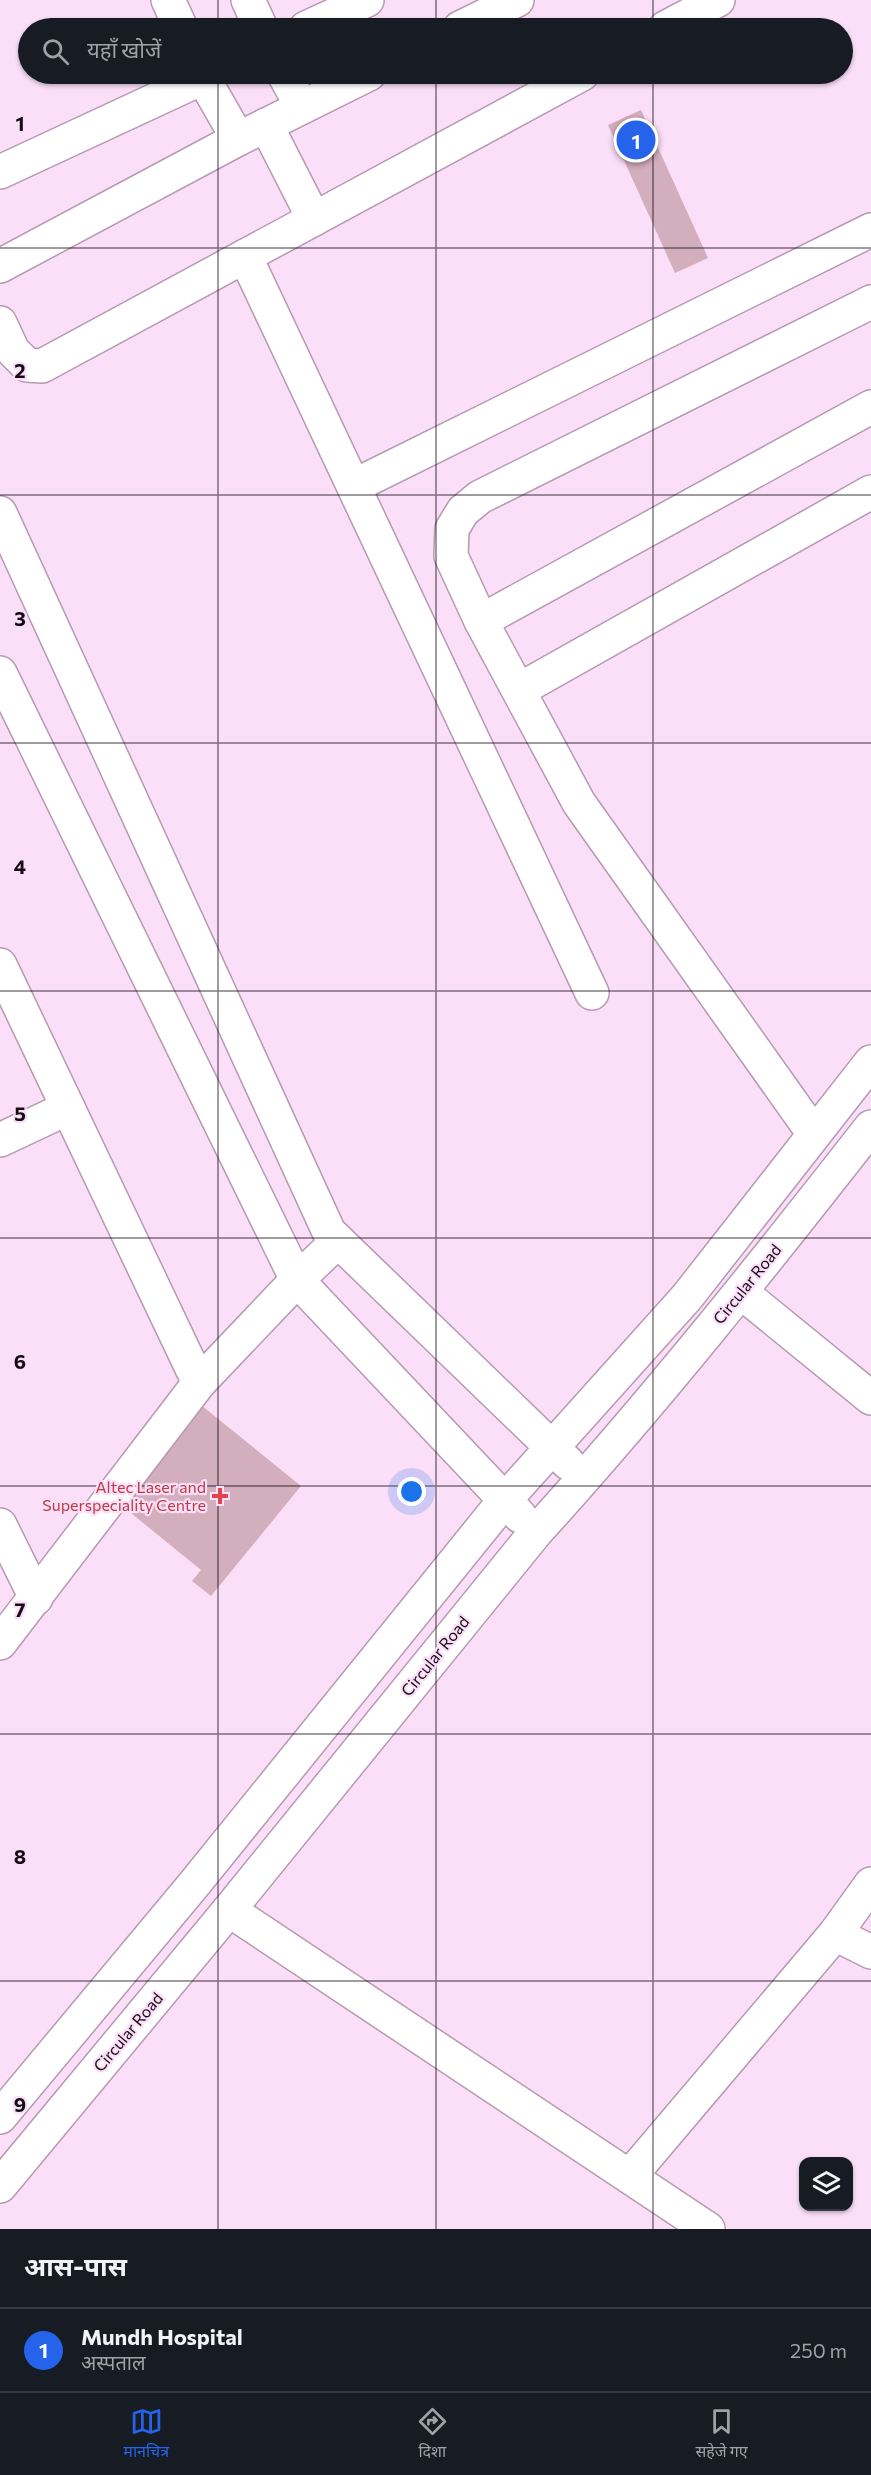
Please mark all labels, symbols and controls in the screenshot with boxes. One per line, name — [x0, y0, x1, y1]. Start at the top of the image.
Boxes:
search box — [18, 18, 853, 84]
icon: search — [39, 35, 72, 68]
text: यहाँ खोजें — [87, 36, 161, 63]
text: 1 — [15, 111, 25, 135]
pin: 1 — [616, 118, 656, 162]
text: 2 — [14, 358, 26, 382]
text: 3 — [14, 606, 26, 630]
text: 4 — [14, 854, 26, 878]
text: 5 — [14, 1101, 26, 1125]
street label: Circular Road — [709, 1240, 785, 1327]
text: 6 — [14, 1349, 26, 1373]
place label: Altec Laser and Superspeciality Centre — [42, 1477, 206, 1514]
your location — [397, 1477, 426, 1506]
marker: Altec Laser and Superspeciality Centre — [211, 1487, 229, 1505]
text: 7 — [15, 1597, 26, 1621]
street label: Circular Road — [397, 1612, 473, 1699]
text: 8 — [14, 1844, 26, 1868]
street label: Circular Road — [89, 1988, 166, 2075]
text: 9 — [14, 2092, 26, 2116]
map controls — [799, 2157, 853, 2211]
button: layers — [799, 2157, 853, 2211]
text: आस-पास — [24, 2250, 127, 2281]
text: Mundh Hospital — [81, 2323, 243, 2350]
text: 1 — [39, 2338, 48, 2362]
text: 250 m — [790, 2338, 847, 2362]
text: अस्पताल — [81, 2350, 146, 2374]
tab: मानचित्र — [123, 2405, 169, 2464]
tab: दिशा — [416, 2405, 449, 2464]
tab: सहेजे गए — [696, 2405, 748, 2464]

